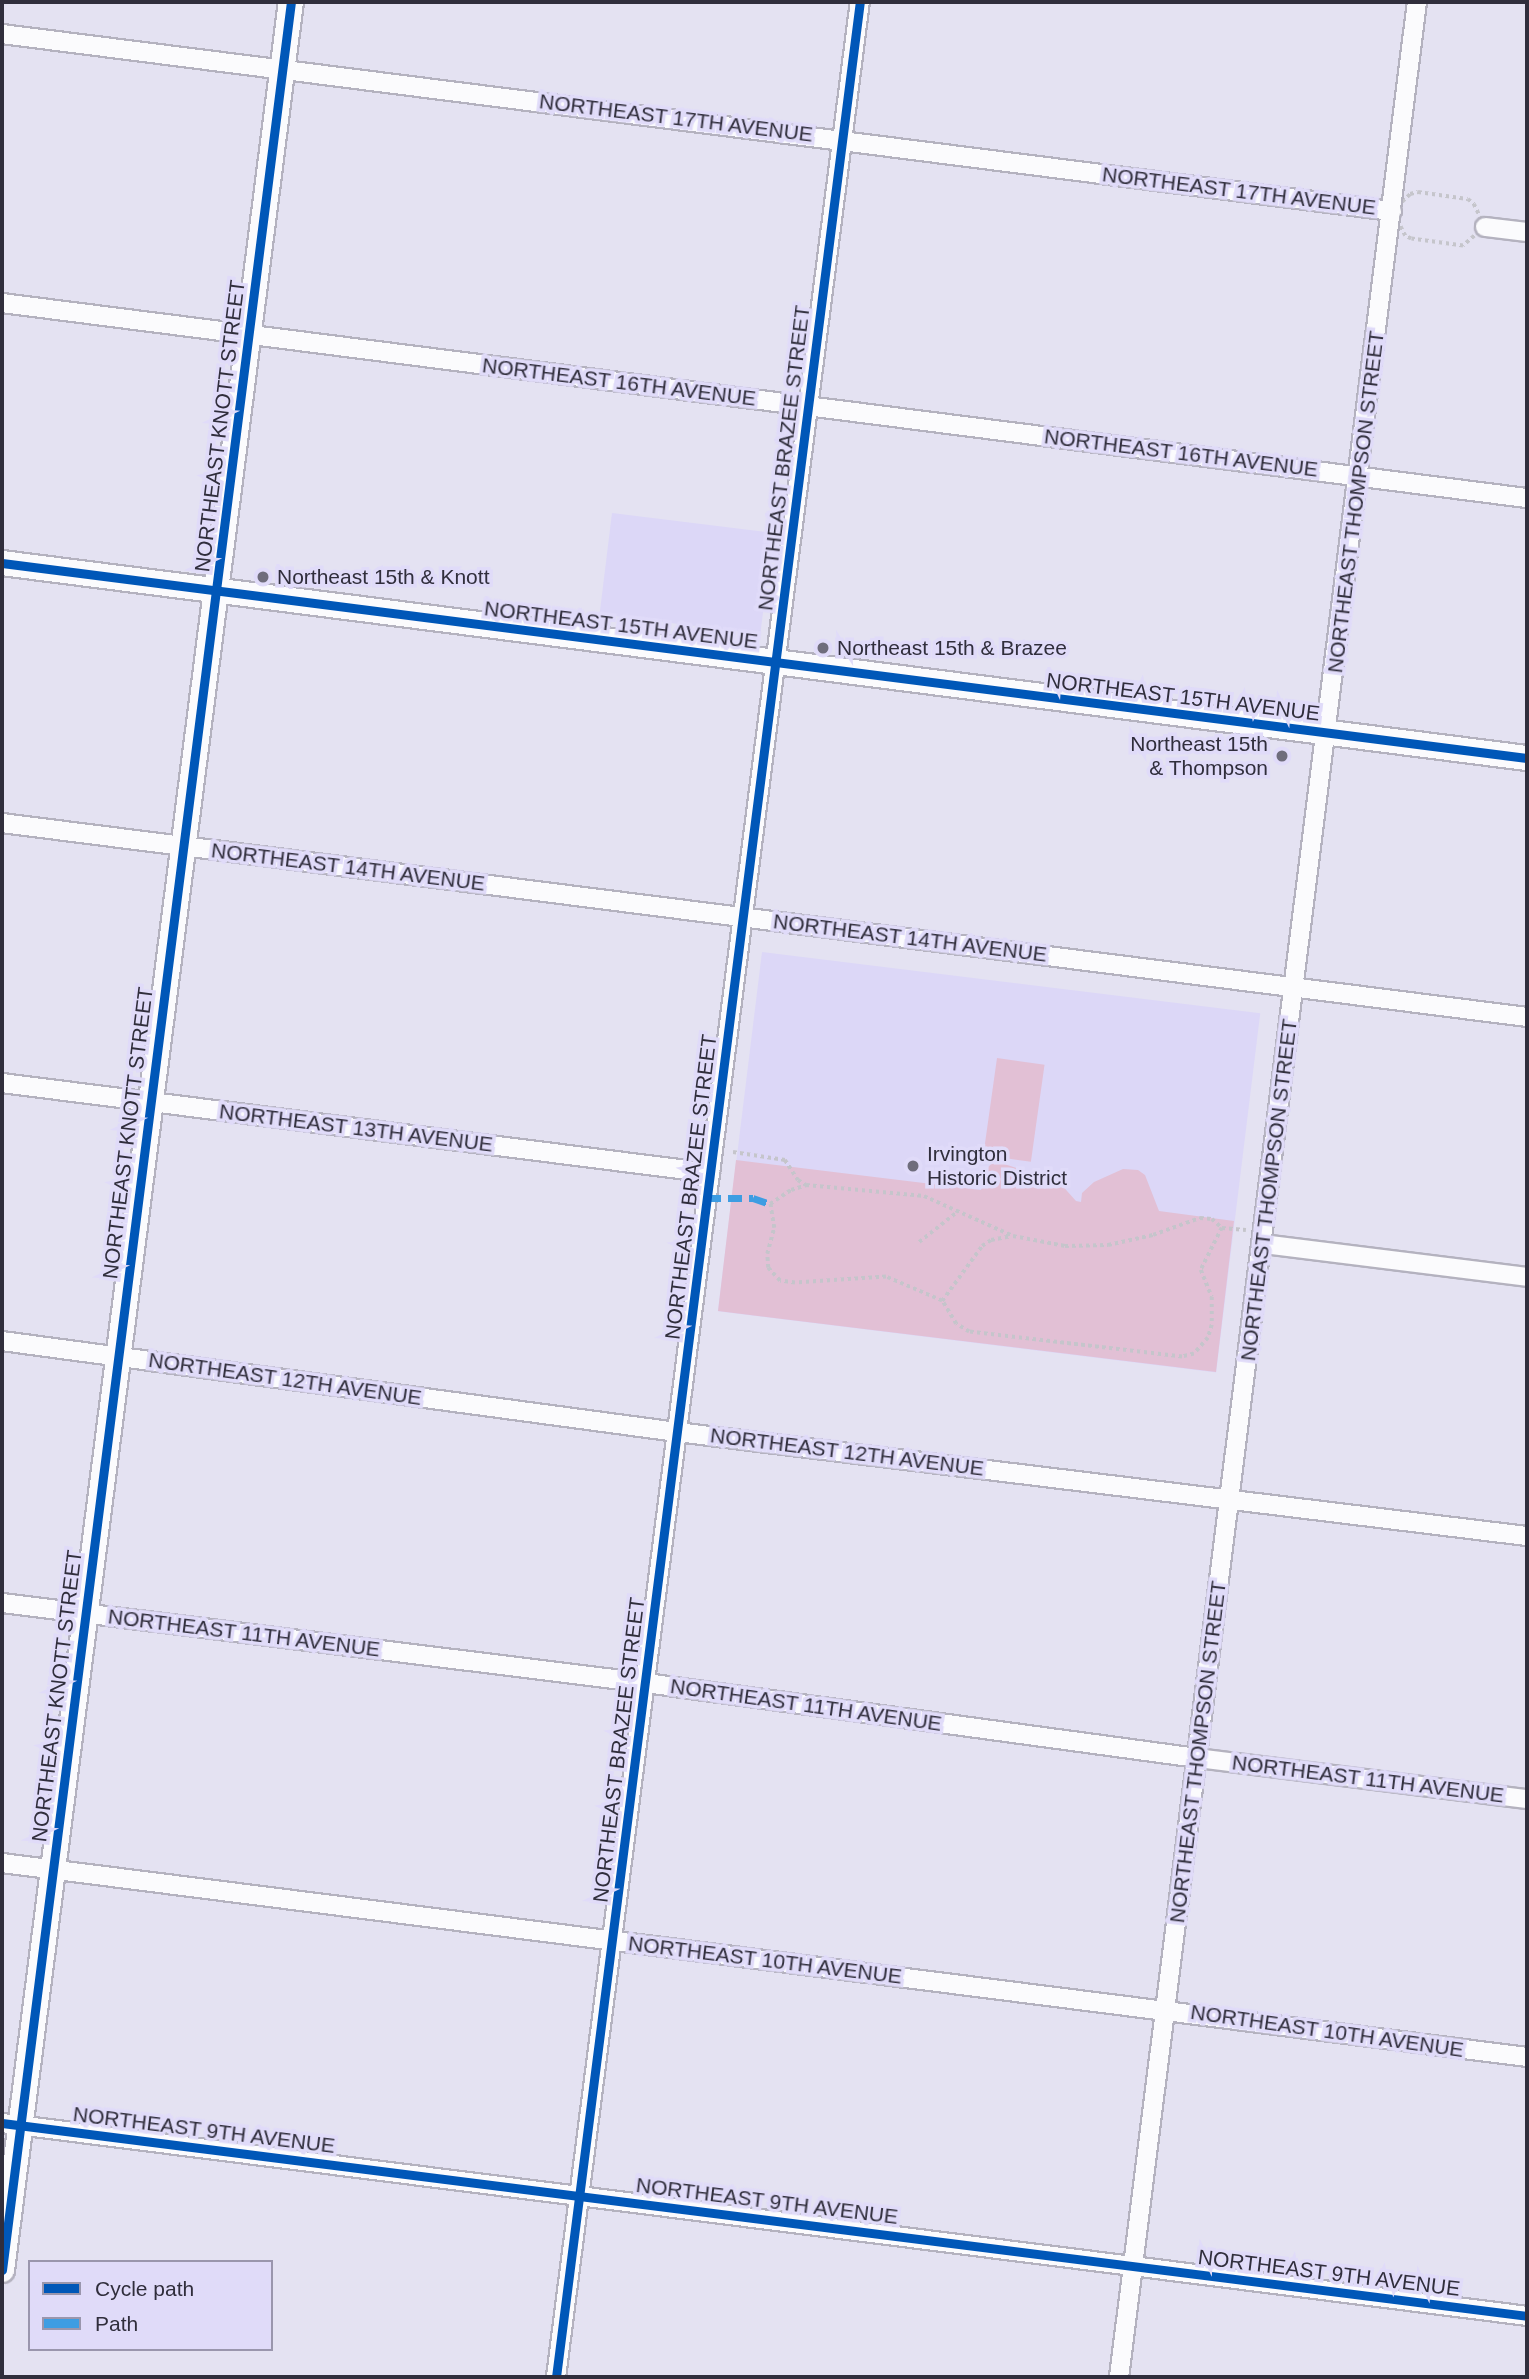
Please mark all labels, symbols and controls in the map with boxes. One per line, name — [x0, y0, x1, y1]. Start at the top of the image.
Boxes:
street label: NORTHEAST 17TH AVENUE — [537, 89, 815, 147]
street label: NORTHEAST 17TH AVENUE — [1100, 162, 1378, 220]
street label: NORTHEAST KNOTT STREET — [190, 278, 250, 574]
street label: NORTHEAST BRAZEE STREET — [753, 304, 815, 612]
street label: NORTHEAST THOMPSON STREET — [1322, 329, 1390, 675]
street label: NORTHEAST 16TH AVENUE — [480, 353, 758, 411]
street label: NORTHEAST 16TH AVENUE — [1042, 424, 1320, 482]
place label: Northeast 15th & Knott — [277, 564, 489, 590]
marker: Northeast 15th & Knott — [255, 569, 271, 585]
street label: NORTHEAST 15TH AVENUE — [482, 596, 760, 654]
place label: Northeast 15th & Brazee — [837, 635, 1067, 661]
marker: Northeast 15th & Brazee — [815, 640, 831, 656]
street label: NORTHEAST 15TH AVENUE — [1044, 668, 1322, 726]
place label: Northeast 15th & Thompson — [1130, 731, 1268, 781]
marker: Northeast 15th & Thompson — [1274, 748, 1290, 764]
street label: NORTHEAST 14TH AVENUE — [209, 838, 487, 896]
street label: NORTHEAST 14TH AVENUE — [771, 909, 1049, 967]
street label: NORTHEAST KNOTT STREET — [98, 985, 158, 1281]
street label: NORTHEAST THOMPSON STREET — [1235, 1017, 1303, 1363]
street label: NORTHEAST BRAZEE STREET — [660, 1033, 722, 1341]
street label: NORTHEAST 13TH AVENUE — [217, 1099, 495, 1157]
place label: Irvington Historic District — [927, 1141, 1067, 1191]
marker: Irvington Historic District — [905, 1158, 921, 1174]
street label: NORTHEAST 12TH AVENUE — [146, 1347, 424, 1411]
street label: NORTHEAST 12TH AVENUE — [708, 1423, 986, 1481]
street label: NORTHEAST KNOTT STREET — [27, 1548, 87, 1844]
street label: NORTHEAST THOMPSON STREET — [1164, 1579, 1232, 1925]
street label: NORTHEAST BRAZEE STREET — [588, 1596, 650, 1904]
street label: NORTHEAST 11TH AVENUE — [106, 1604, 382, 1662]
street label: NORTHEAST 11TH AVENUE — [668, 1673, 944, 1737]
street label: NORTHEAST 11TH AVENUE — [1230, 1750, 1506, 1808]
street label: NORTHEAST 10TH AVENUE — [626, 1931, 904, 1989]
street label: NORTHEAST 10TH AVENUE — [1188, 1999, 1466, 2063]
street label: NORTHEAST 9TH AVENUE — [71, 2101, 337, 2159]
street label: NORTHEAST 9TH AVENUE — [634, 2172, 900, 2230]
street label: NORTHEAST 9TH AVENUE — [1196, 2244, 1462, 2302]
legend — [28, 2260, 273, 2351]
text: Cycle path — [95, 2277, 194, 2300]
text: Path — [95, 2312, 138, 2335]

